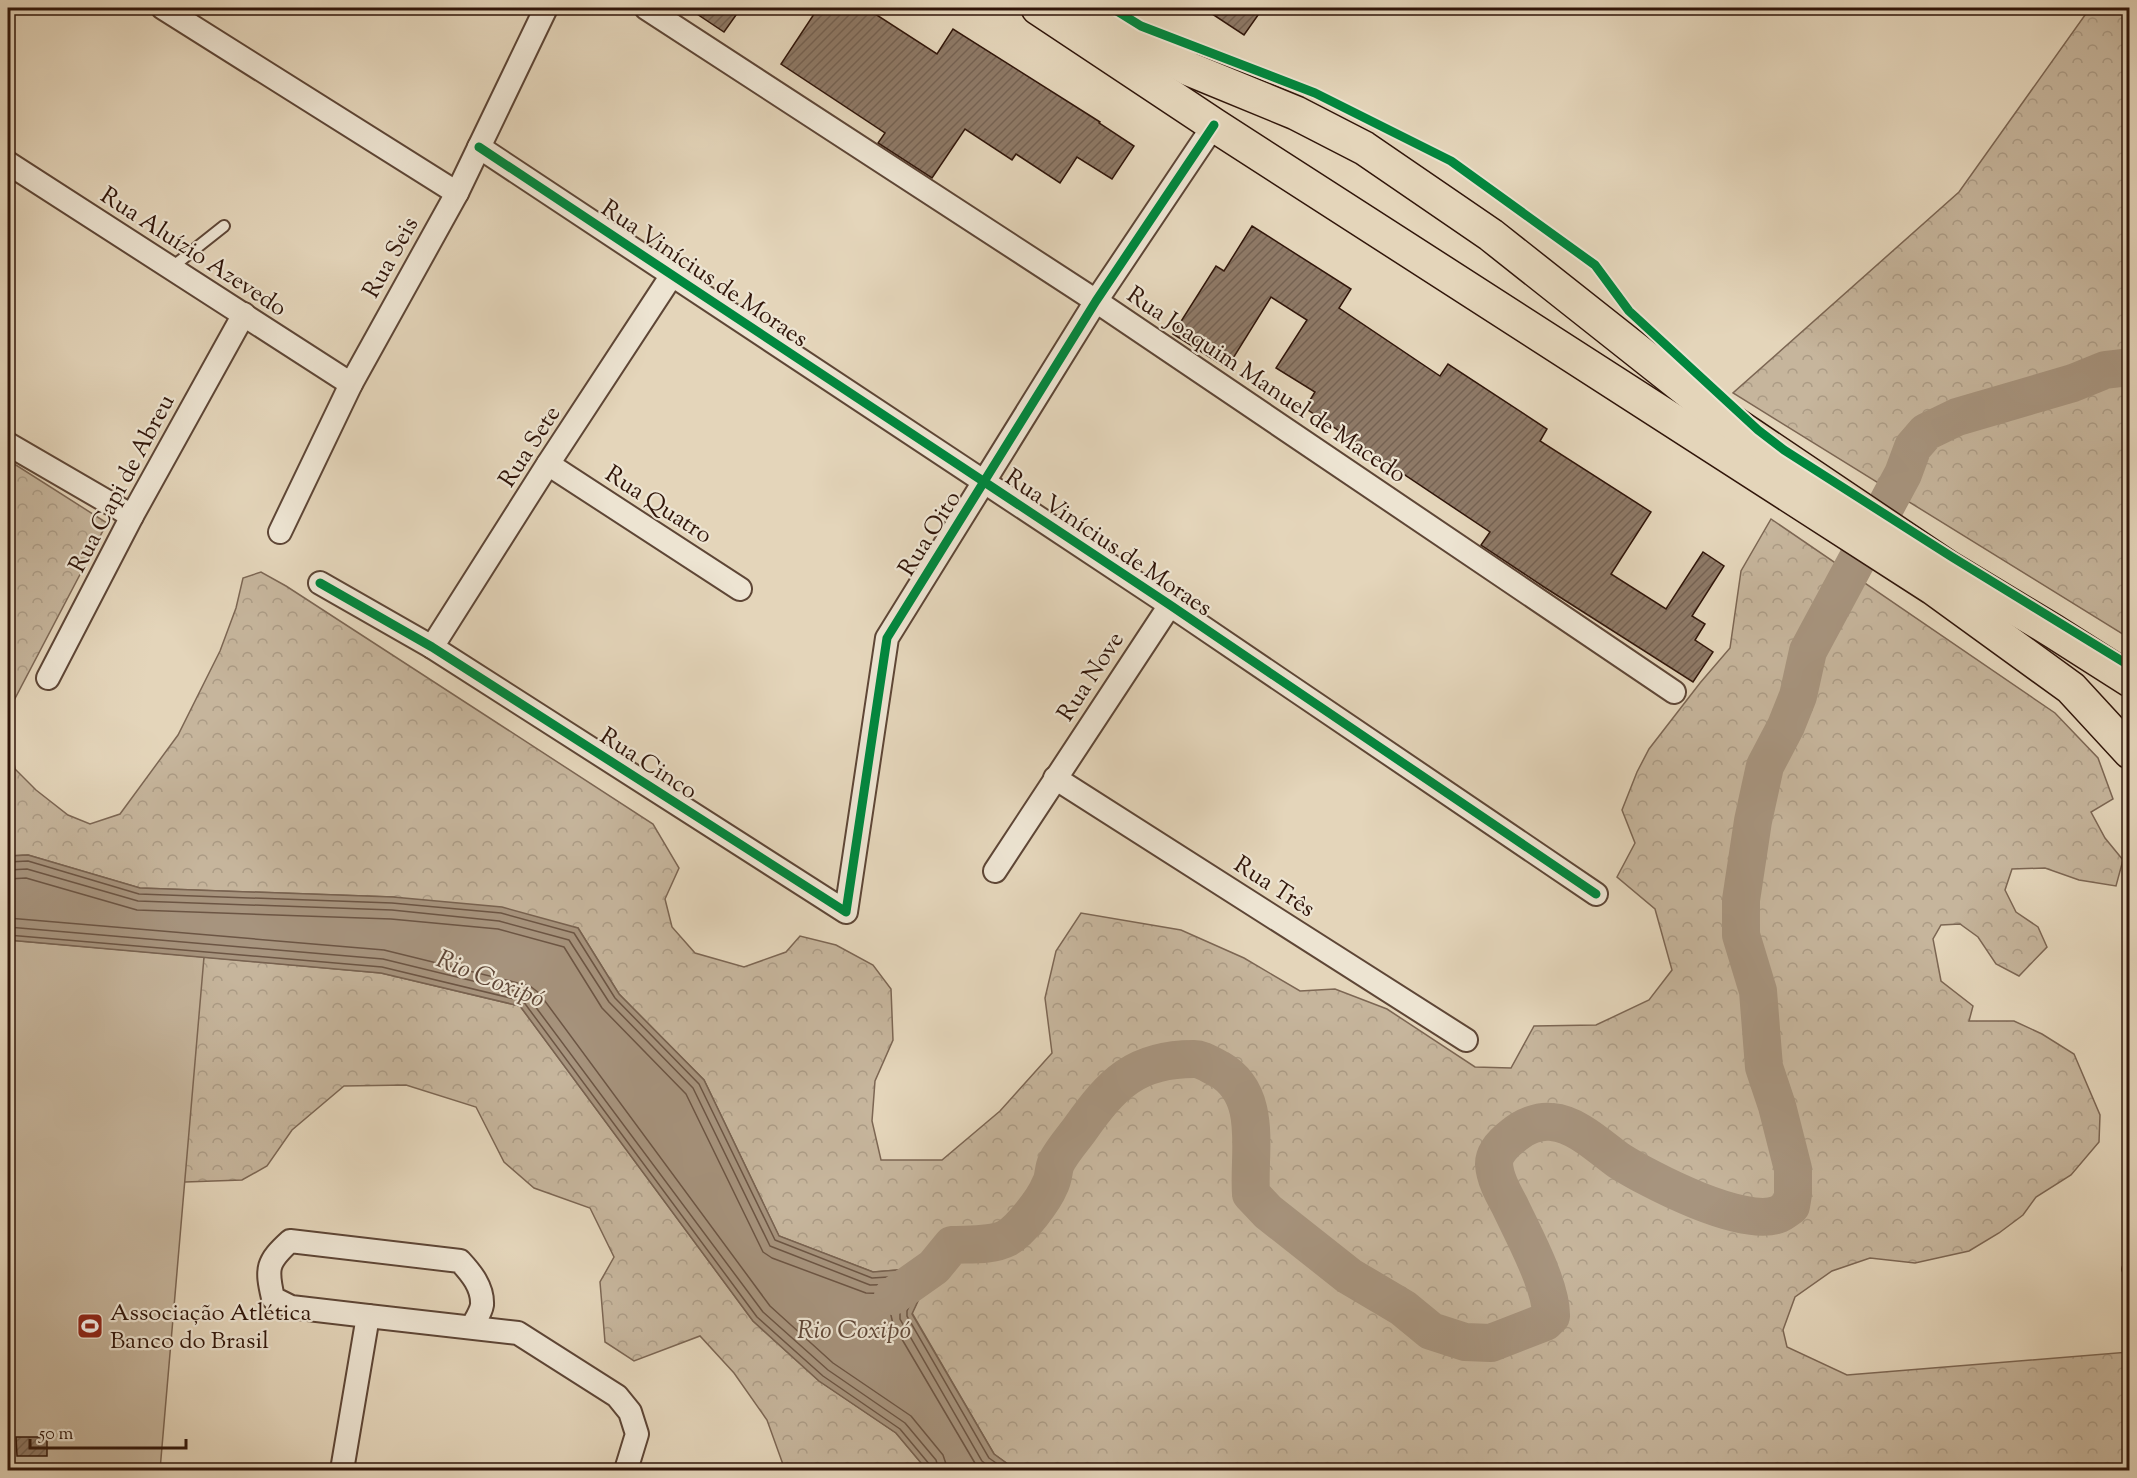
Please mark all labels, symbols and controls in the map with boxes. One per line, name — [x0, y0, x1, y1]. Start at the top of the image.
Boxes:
street label: Rua Aluízio Azevedo — [93, 180, 293, 326]
street label: Rua Vinícius de Moraes — [594, 193, 814, 357]
street label: Rua Seis — [355, 211, 428, 305]
street label: Rua Joaquim Manuel de Macedo — [1119, 279, 1413, 492]
street label: Rua Capi de Abreu — [61, 389, 184, 579]
street label: Rua Sete — [492, 400, 570, 495]
street label: Rua Quatro — [598, 458, 718, 553]
street label: Rua Vinícius de Moraes — [998, 462, 1218, 626]
street label: Rua Oito — [891, 485, 970, 583]
street label: Rua Nove — [1050, 626, 1133, 729]
street label: Rua Cinco — [592, 720, 703, 809]
street label: Rua Três — [1227, 849, 1321, 927]
water label: Rio Coxipó — [430, 942, 550, 1019]
place label: Associação Atlética Banco do Brasil — [110, 1297, 311, 1359]
sports icon: Associação Atlética Banco do Brasil — [75, 1311, 105, 1341]
water label: Rio Coxipó — [797, 1313, 911, 1350]
scale bar — [30, 1412, 186, 1450]
text: 50 m — [38, 1422, 74, 1448]

